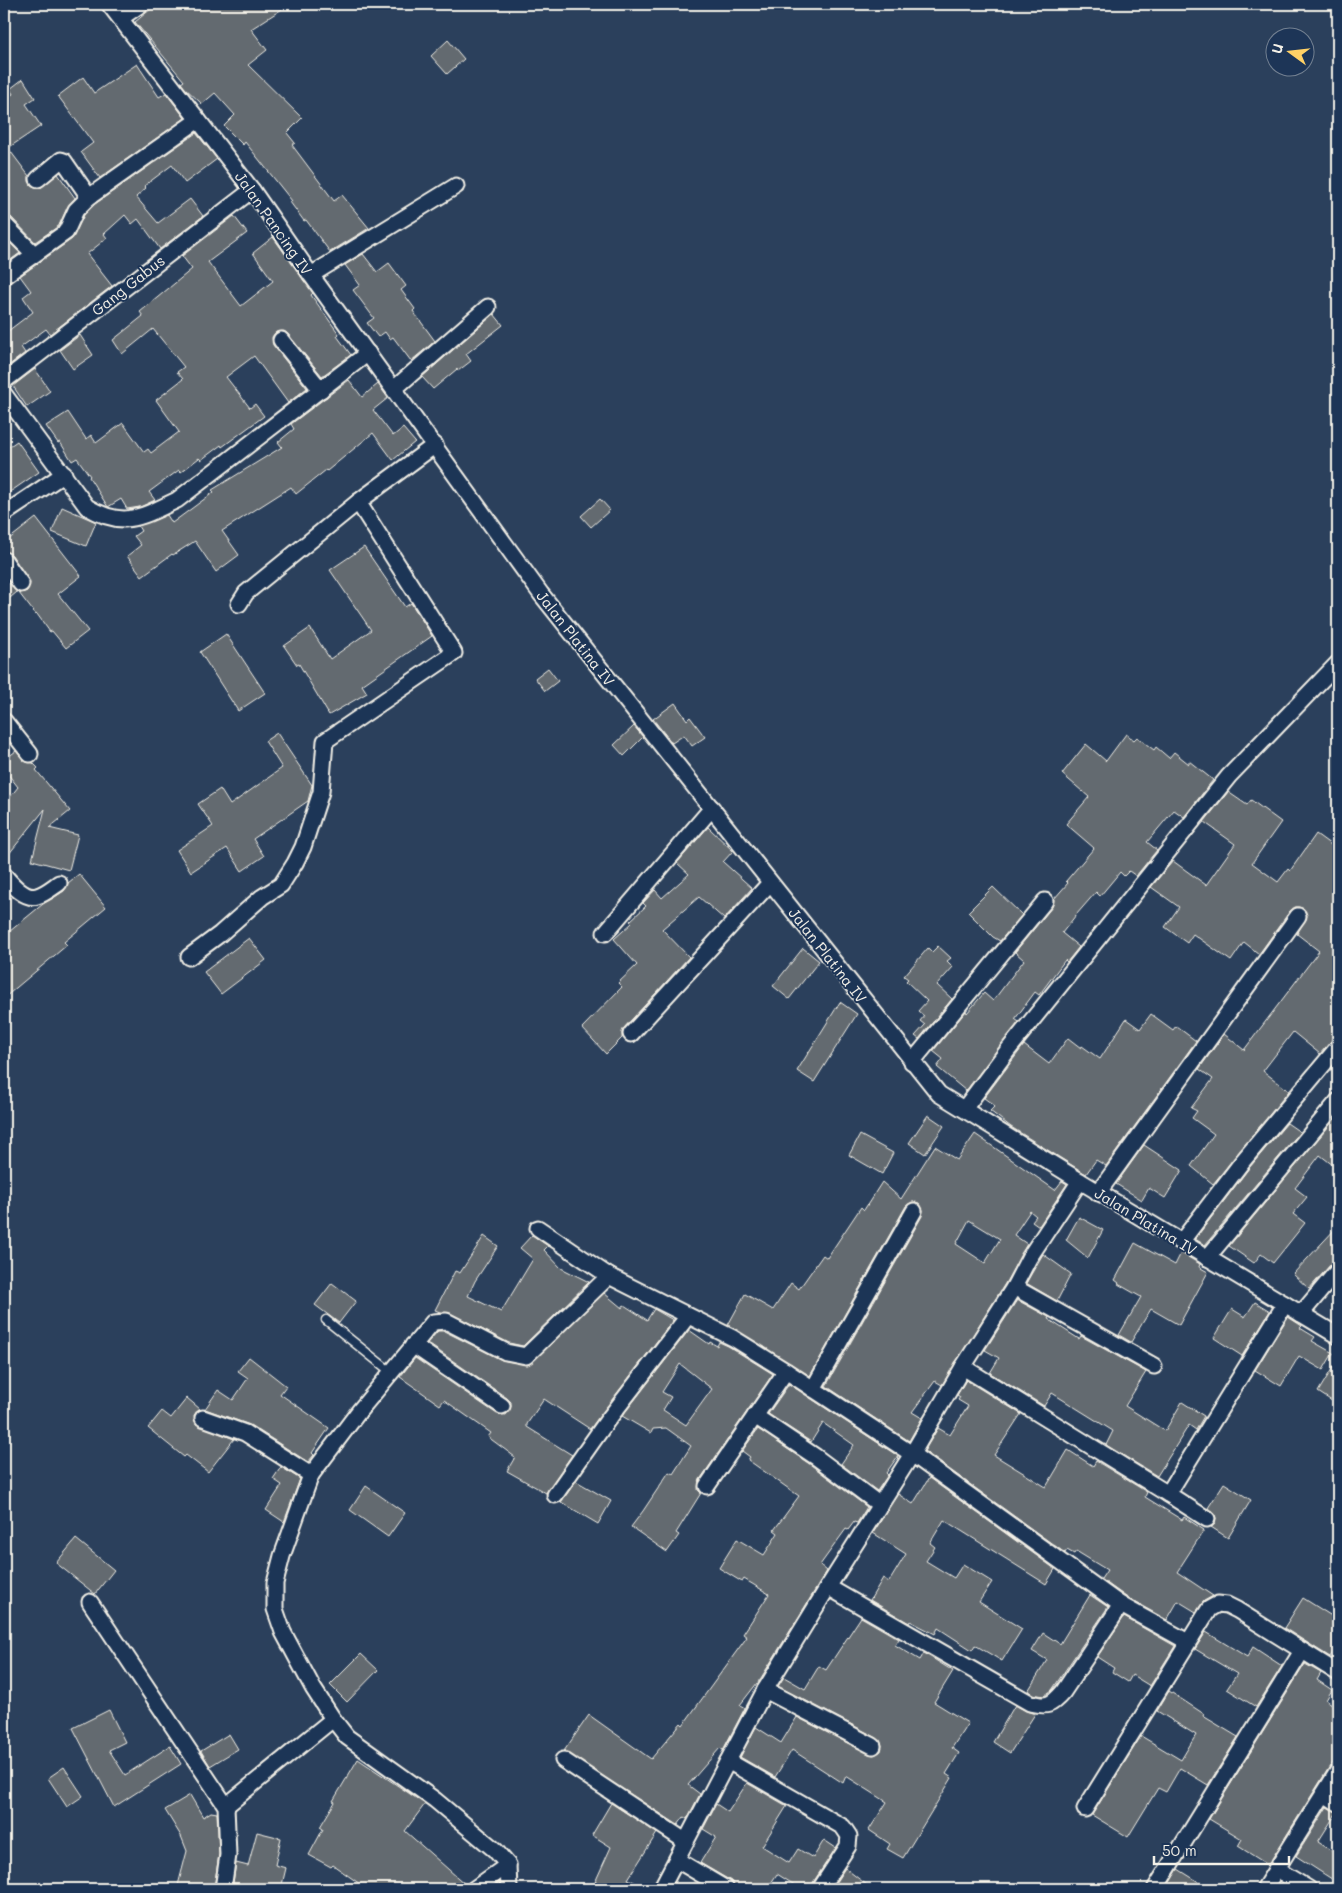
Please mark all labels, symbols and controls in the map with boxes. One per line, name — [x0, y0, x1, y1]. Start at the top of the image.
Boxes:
north arrow — [1264, 28, 1314, 78]
text: U — [1267, 41, 1287, 56]
street label: Jalan Pancing IV — [231, 167, 317, 279]
street label: Gang Gabus — [87, 250, 169, 320]
street label: Jalan Platina IV — [532, 586, 620, 690]
street label: Jalan Platina IV — [784, 903, 872, 1007]
street label: Jalan Platina IV — [1091, 1183, 1201, 1259]
scale bar — [1154, 1833, 1290, 1865]
text: 50 m — [1162, 1840, 1197, 1860]

